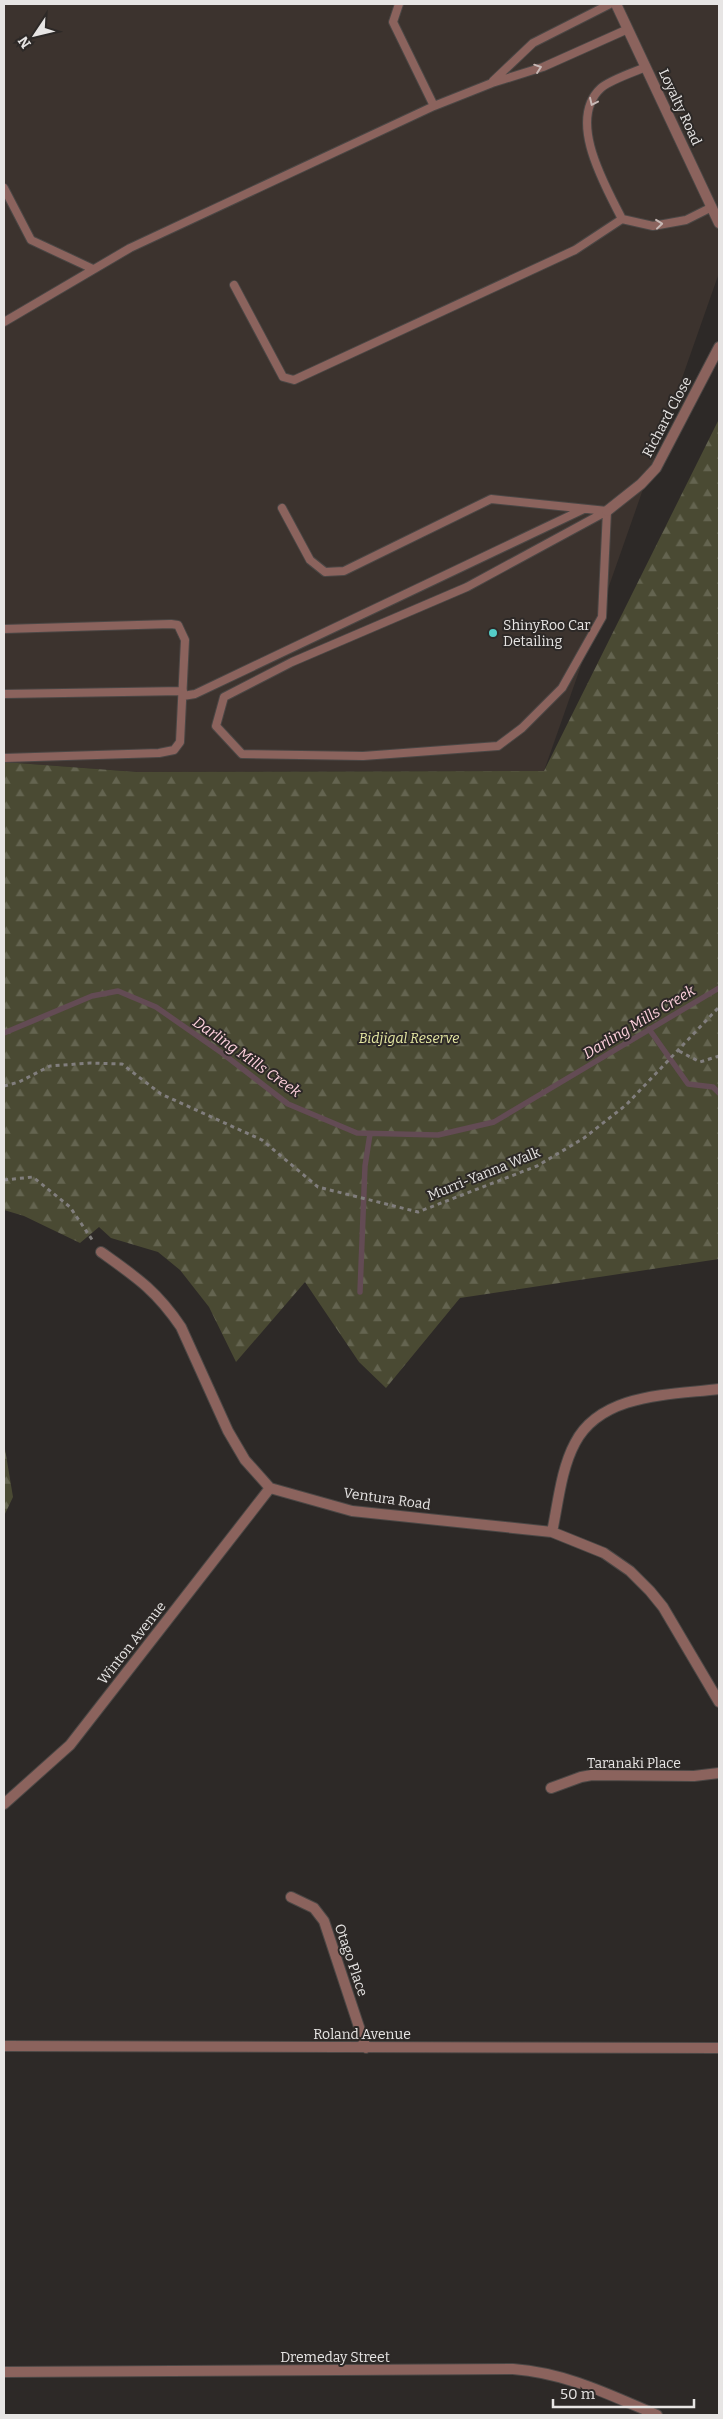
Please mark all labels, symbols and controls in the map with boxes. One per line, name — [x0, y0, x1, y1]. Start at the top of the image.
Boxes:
north arrow — [10, 10, 60, 60]
text: N — [15, 33, 35, 51]
one-way arrow — [534, 64, 542, 74]
street label: Loyalty Road — [655, 66, 705, 148]
one-way arrow — [590, 97, 600, 106]
one-way arrow — [655, 219, 663, 230]
street label: Richard Close — [639, 374, 695, 460]
place label: ShinyRoo Car Detailing — [503, 617, 591, 650]
marker: ShinyRoo Car Detailing — [487, 627, 499, 639]
water label: Darling Mills Creek — [580, 981, 699, 1063]
water label: Darling Mills Creek — [190, 1013, 305, 1101]
park label: Bidjigal Reserve — [359, 1030, 459, 1047]
street label: Murri-Yanna Walk — [425, 1144, 543, 1204]
street label: Ventura Road — [342, 1484, 432, 1514]
street label: Winton Avenue — [94, 1598, 170, 1688]
street label: Taranaki Place — [587, 1755, 681, 1772]
street label: Otago Place — [331, 1921, 371, 1999]
street label: Roland Avenue — [313, 2026, 411, 2043]
street label: Dremeday Street — [280, 2349, 390, 2366]
scale bar — [553, 2376, 694, 2408]
text: 50 m — [560, 2385, 596, 2403]

